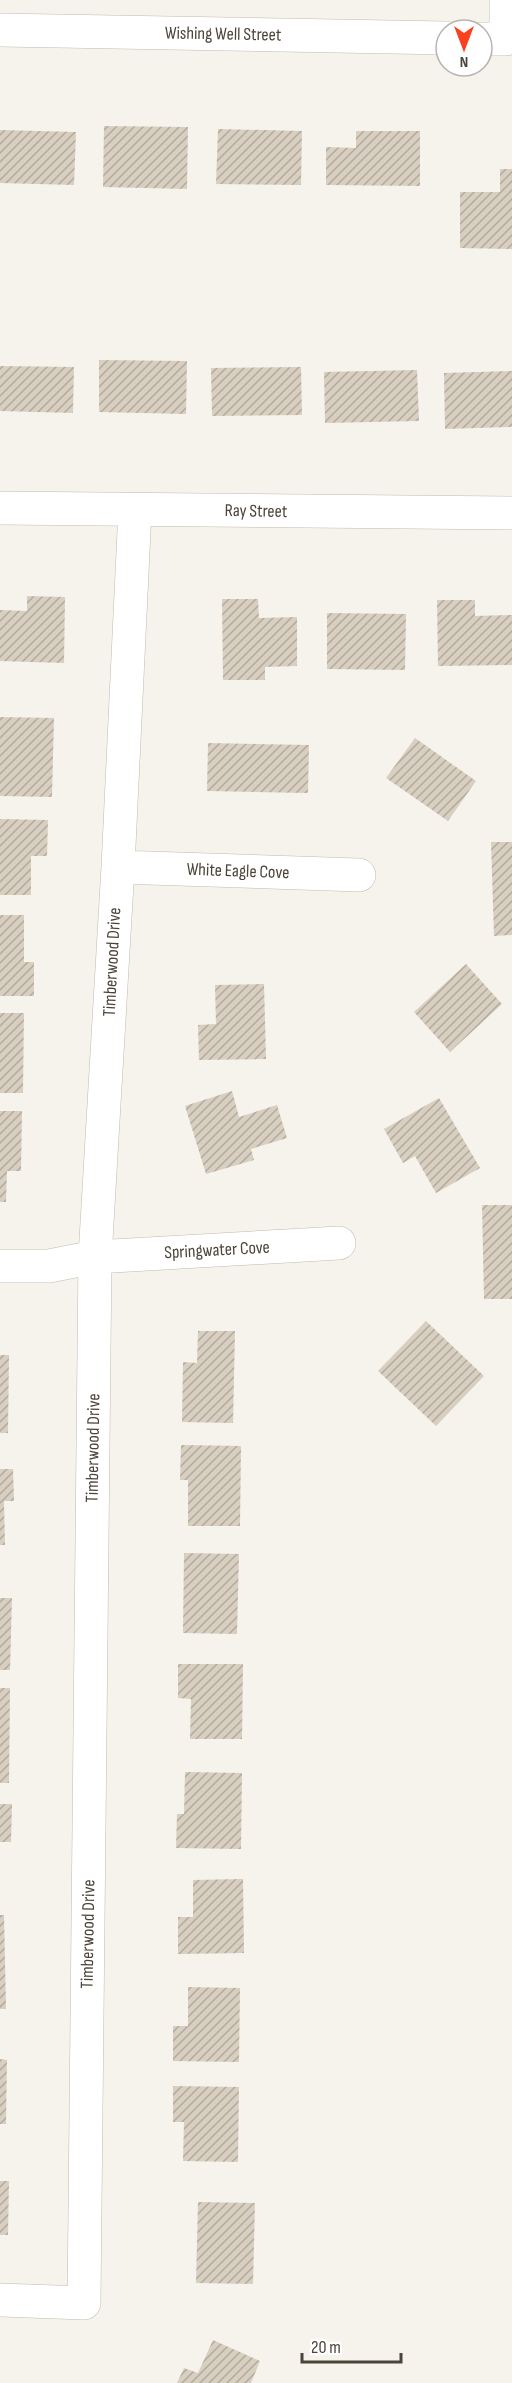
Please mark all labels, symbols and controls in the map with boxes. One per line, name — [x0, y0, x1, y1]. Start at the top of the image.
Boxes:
north arrow — [434, 18, 494, 78]
street label: Wishing Well Street — [165, 22, 282, 46]
text: N — [460, 52, 468, 71]
street label: Ray Street — [224, 500, 288, 522]
street label: White Eagle Cove — [186, 859, 290, 883]
street label: Timberwood Drive — [99, 907, 125, 1017]
street label: Springwater Cove — [164, 1237, 270, 1263]
street label: Timberwood Drive — [82, 1393, 104, 1503]
street label: Timberwood Drive — [77, 1879, 99, 1989]
scale bar — [302, 2326, 401, 2364]
text: 20 m — [311, 2337, 341, 2358]

